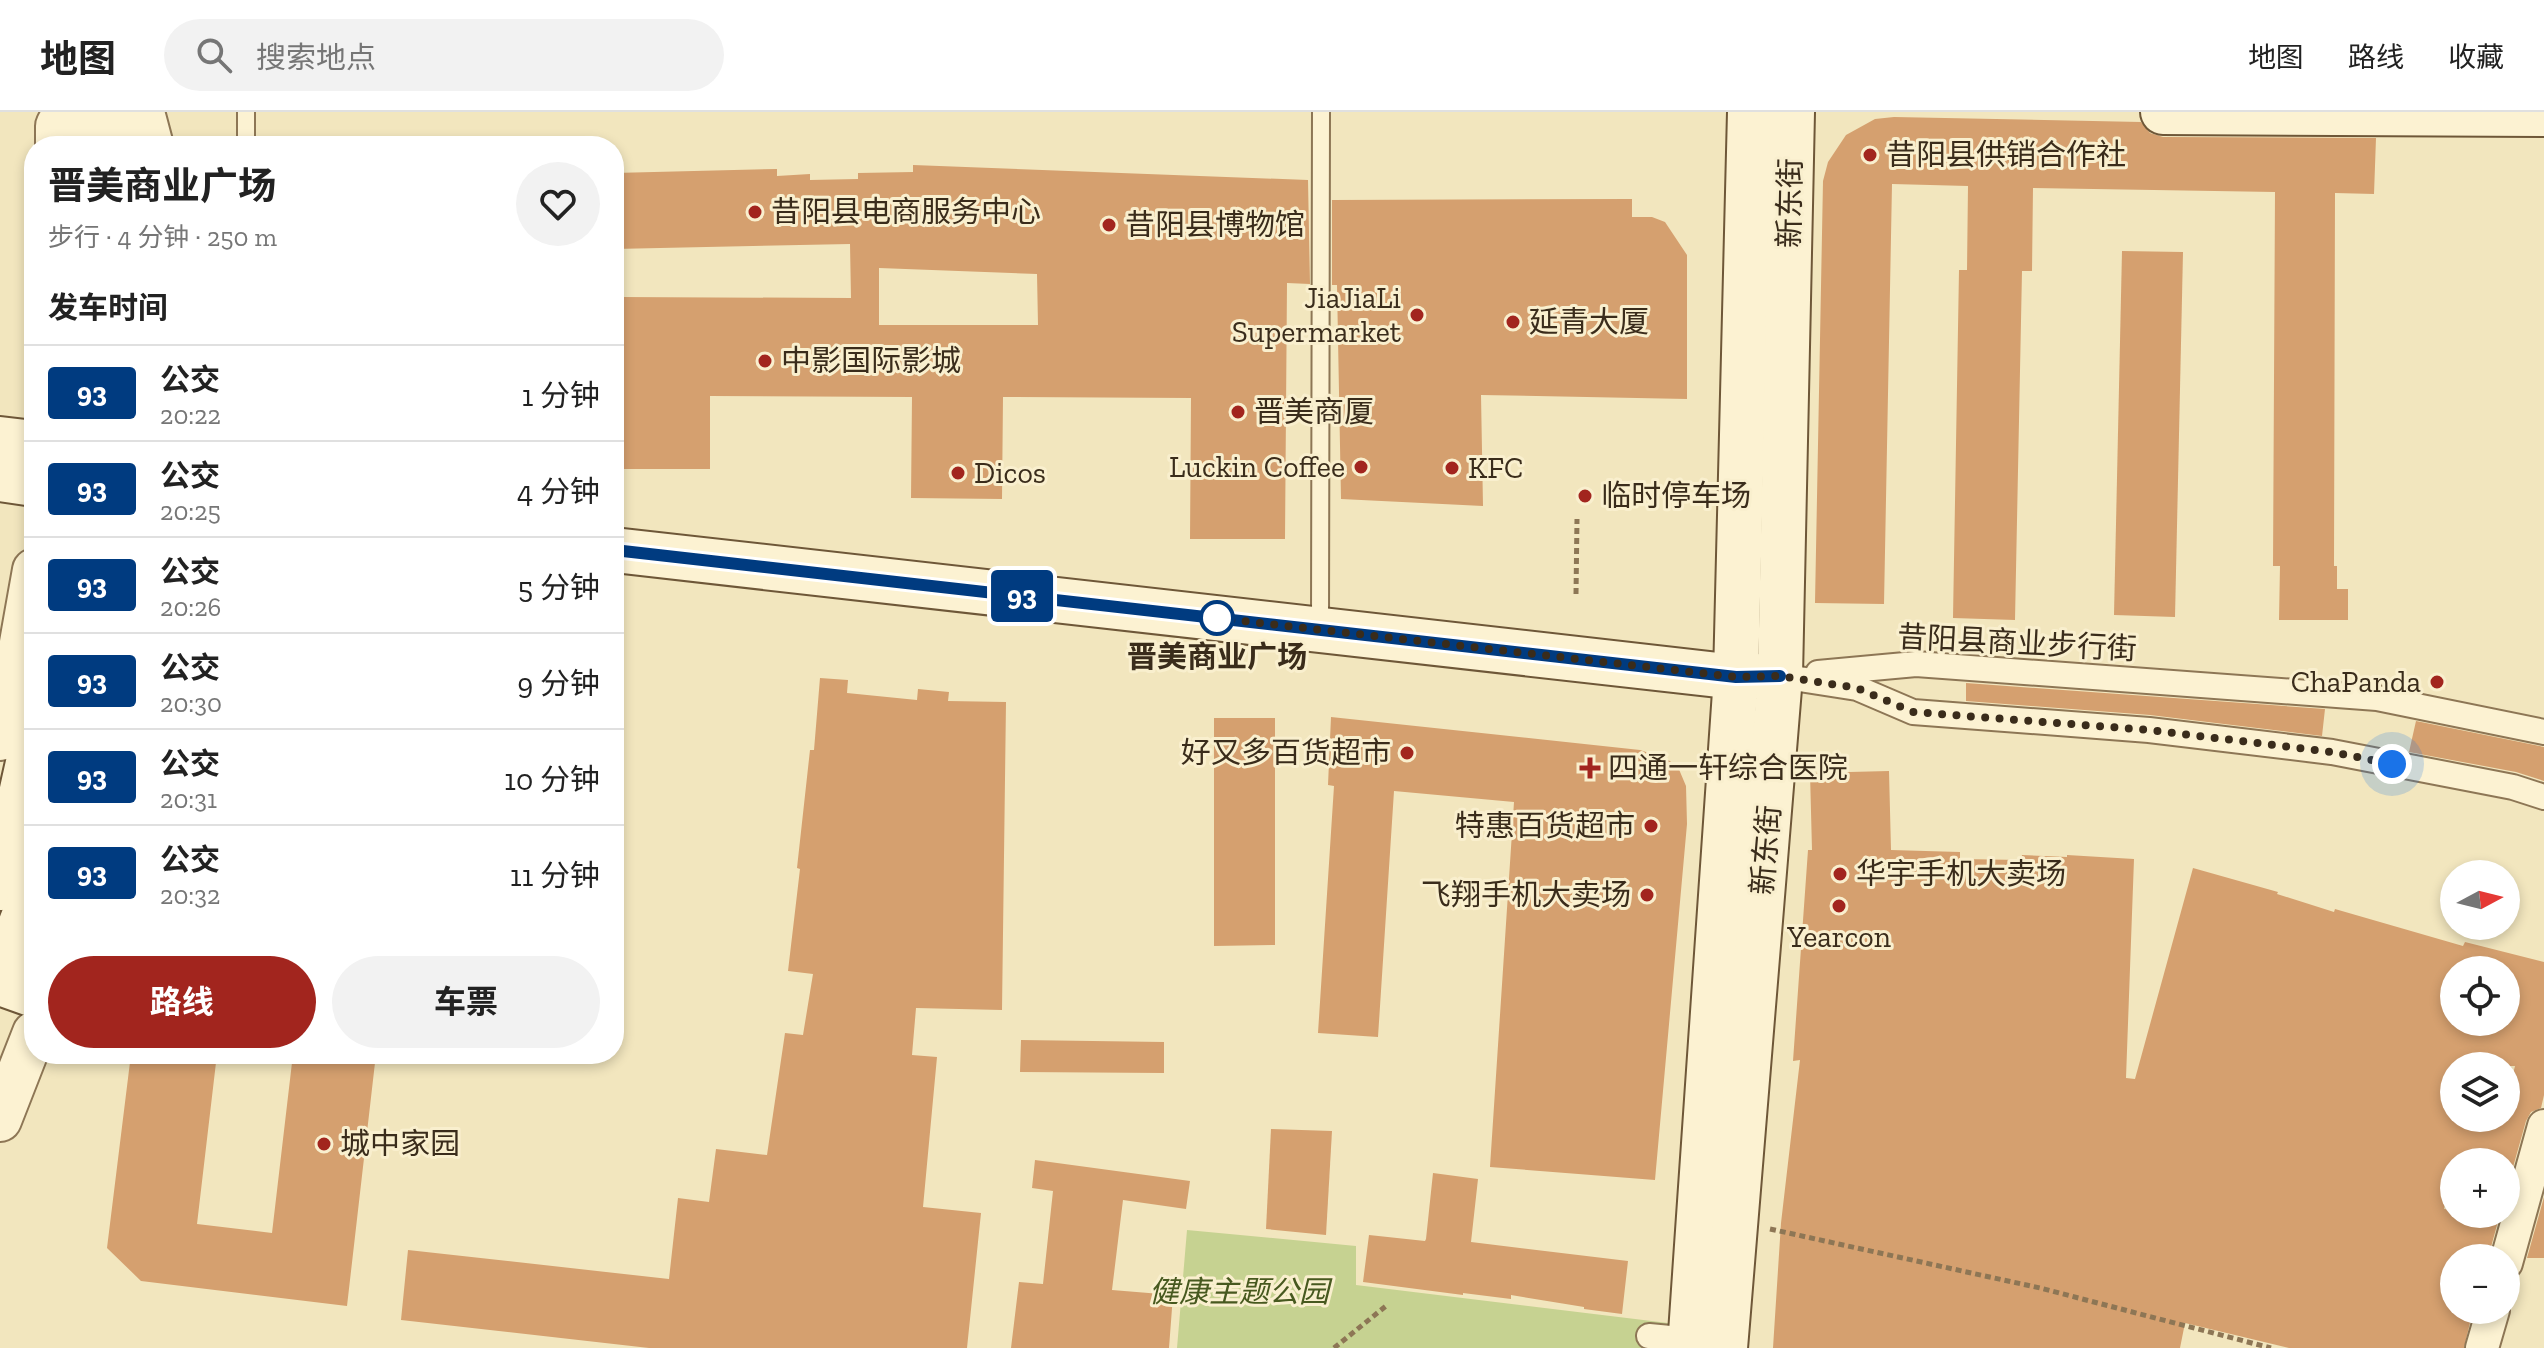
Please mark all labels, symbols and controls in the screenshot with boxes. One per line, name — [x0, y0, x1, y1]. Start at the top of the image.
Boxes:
search box — [164, 19, 724, 91]
icon: search — [192, 33, 236, 77]
text: 地图 — [40, 36, 116, 82]
text: 搜索地点 — [256, 40, 376, 76]
text: 地图 — [2248, 41, 2304, 74]
text: 路线 — [2348, 41, 2404, 74]
text: 收藏 — [2448, 41, 2504, 74]
place label: 昔阳县供销合作社 — [1886, 137, 2126, 173]
marker: 昔阳县供销合作社 — [1861, 146, 1879, 164]
street label: 新东街 — [1771, 158, 1809, 248]
button: heart — [516, 162, 600, 246]
text: 晋美商业广场 — [48, 163, 276, 209]
place label: 昔阳县电商服务中心 — [771, 194, 1041, 230]
marker: 昔阳县电商服务中心 — [746, 203, 764, 221]
place label: 昔阳县博物馆 — [1125, 207, 1305, 243]
marker: 昔阳县博物馆 — [1100, 216, 1118, 234]
text: 步行 · 4 分钟 · 250 m — [48, 221, 277, 253]
place label: JiaJiaLi Supermarket — [1232, 280, 1401, 350]
text: 发车时间 — [48, 290, 168, 326]
place label: 延青大厦 — [1529, 304, 1649, 340]
marker: JiaJiaLi Supermarket — [1408, 306, 1426, 324]
marker: 延青大厦 — [1504, 313, 1522, 331]
place label: 中影国际影城 — [781, 343, 961, 379]
marker: 中影国际影城 — [756, 352, 774, 370]
text: 公交 — [160, 362, 220, 398]
text: 93 — [77, 376, 107, 409]
text: 1 分钟 — [522, 378, 600, 414]
place label: 晋美商厦 — [1254, 394, 1374, 430]
text: 20:22 — [160, 399, 221, 431]
marker: 晋美商厦 — [1229, 403, 1247, 421]
place label: Luckin Coffee — [1169, 449, 1345, 485]
place label: KFC — [1468, 450, 1523, 486]
place label: Dicos — [974, 455, 1046, 491]
text: 公交 — [160, 458, 220, 494]
marker: Luckin Coffee — [1352, 458, 1370, 476]
marker: KFC — [1443, 459, 1461, 477]
marker: Dicos — [949, 464, 967, 482]
text: 93 — [77, 472, 107, 505]
text: 4 分钟 — [517, 474, 600, 510]
place label: 临时停车场 — [1601, 478, 1751, 514]
marker: 临时停车场 — [1576, 487, 1594, 505]
text: 20:25 — [160, 495, 221, 527]
text: 公交 — [160, 554, 220, 590]
text: 93 — [77, 568, 107, 601]
text: 5 分钟 — [518, 570, 600, 606]
line badge: 93 — [986, 570, 1058, 622]
text: 93 — [1007, 579, 1037, 612]
text: 20:26 — [160, 591, 221, 623]
marker: 晋美商业广场 — [1200, 601, 1234, 635]
street label: 昔阳县商业步行街 — [1896, 619, 2138, 667]
place label: 晋美商业广场 — [1127, 639, 1307, 675]
text: 公交 — [160, 650, 220, 686]
text: 93 — [77, 664, 107, 697]
place label: ChaPanda — [2291, 664, 2421, 700]
text: 9 分钟 — [517, 666, 600, 702]
marker: ChaPanda — [2428, 673, 2446, 691]
text: 20:30 — [160, 687, 222, 719]
place label: 好又多百货超市 — [1181, 735, 1391, 771]
marker: 好又多百货超市 — [1398, 744, 1416, 762]
your location — [2372, 744, 2412, 784]
text: 公交 — [160, 746, 220, 782]
place label: 四通一轩综合医院 — [1608, 750, 1848, 786]
marker: 四通一轩综合医院 — [1579, 757, 1601, 779]
text: 93 — [77, 760, 107, 793]
text: 10 分钟 — [504, 762, 600, 798]
text: 20:31 — [160, 783, 217, 815]
street label: 新东街 — [1744, 804, 1788, 896]
place label: 特惠百货超市 — [1455, 808, 1635, 844]
marker: 特惠百货超市 — [1642, 817, 1660, 835]
text: 公交 — [160, 842, 220, 878]
text: 93 — [77, 856, 107, 889]
place label: 华宇手机大卖场 — [1856, 856, 2066, 892]
text: 11 分钟 — [510, 858, 600, 894]
north arrow — [2440, 860, 2520, 940]
map controls — [2440, 860, 2520, 1324]
marker: 华宇手机大卖场 — [1831, 865, 1849, 883]
place label: 飞翔手机大卖场 — [1421, 877, 1631, 913]
text: 20:32 — [160, 879, 220, 911]
marker: 飞翔手机大卖场 — [1638, 886, 1656, 904]
marker: Yearcon — [1830, 897, 1848, 915]
place label: Yearcon — [1786, 919, 1891, 955]
button: 路线 — [48, 956, 316, 1048]
button: 车票 — [332, 956, 600, 1048]
button: locate — [2440, 956, 2520, 1036]
button: layers — [2440, 1052, 2520, 1132]
place label: 城中家园 — [340, 1126, 460, 1162]
marker: 城中家园 — [315, 1135, 333, 1153]
button: + — [2440, 1148, 2520, 1228]
button: − — [2440, 1244, 2520, 1324]
park label: 健康主题公园 — [1149, 1274, 1333, 1310]

